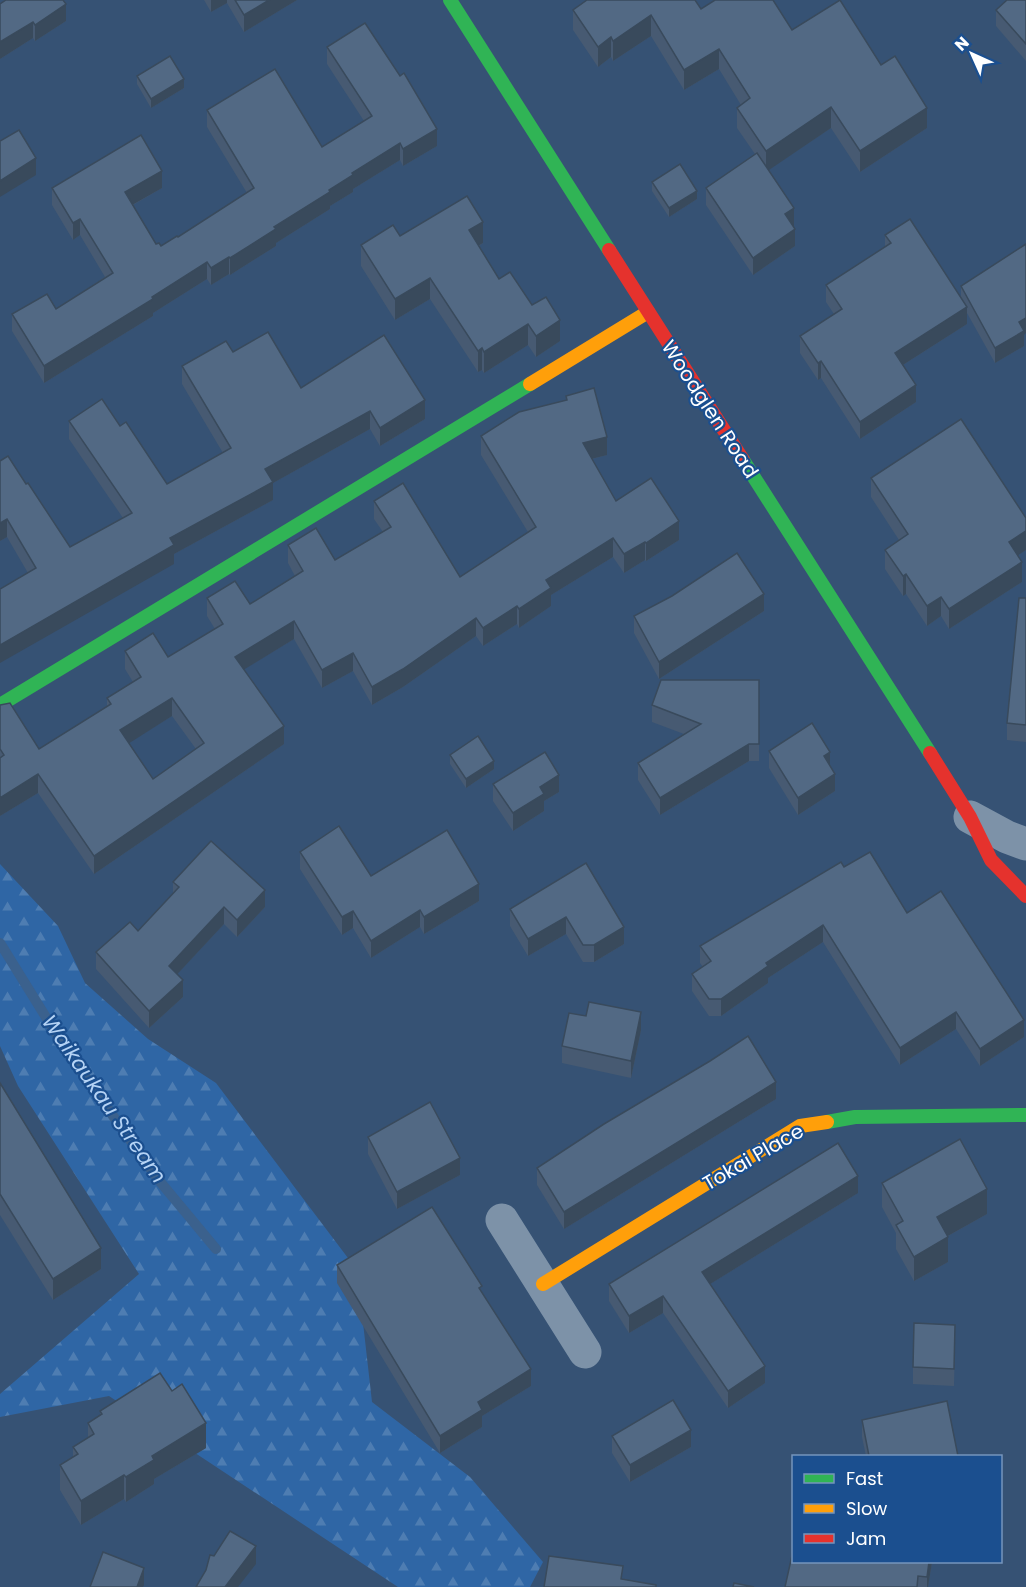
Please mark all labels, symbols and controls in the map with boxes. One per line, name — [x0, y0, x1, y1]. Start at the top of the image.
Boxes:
north arrow — [942, 24, 1002, 84]
text: N — [949, 31, 974, 56]
street label: Woodglen Road — [655, 334, 765, 484]
water label: Waikaukau Stream — [35, 1009, 174, 1189]
street label: Tokai Place — [697, 1117, 809, 1197]
legend — [792, 1455, 1002, 1563]
text: Fast — [846, 1466, 883, 1491]
text: Slow — [846, 1496, 888, 1521]
text: Jam — [846, 1526, 886, 1551]

